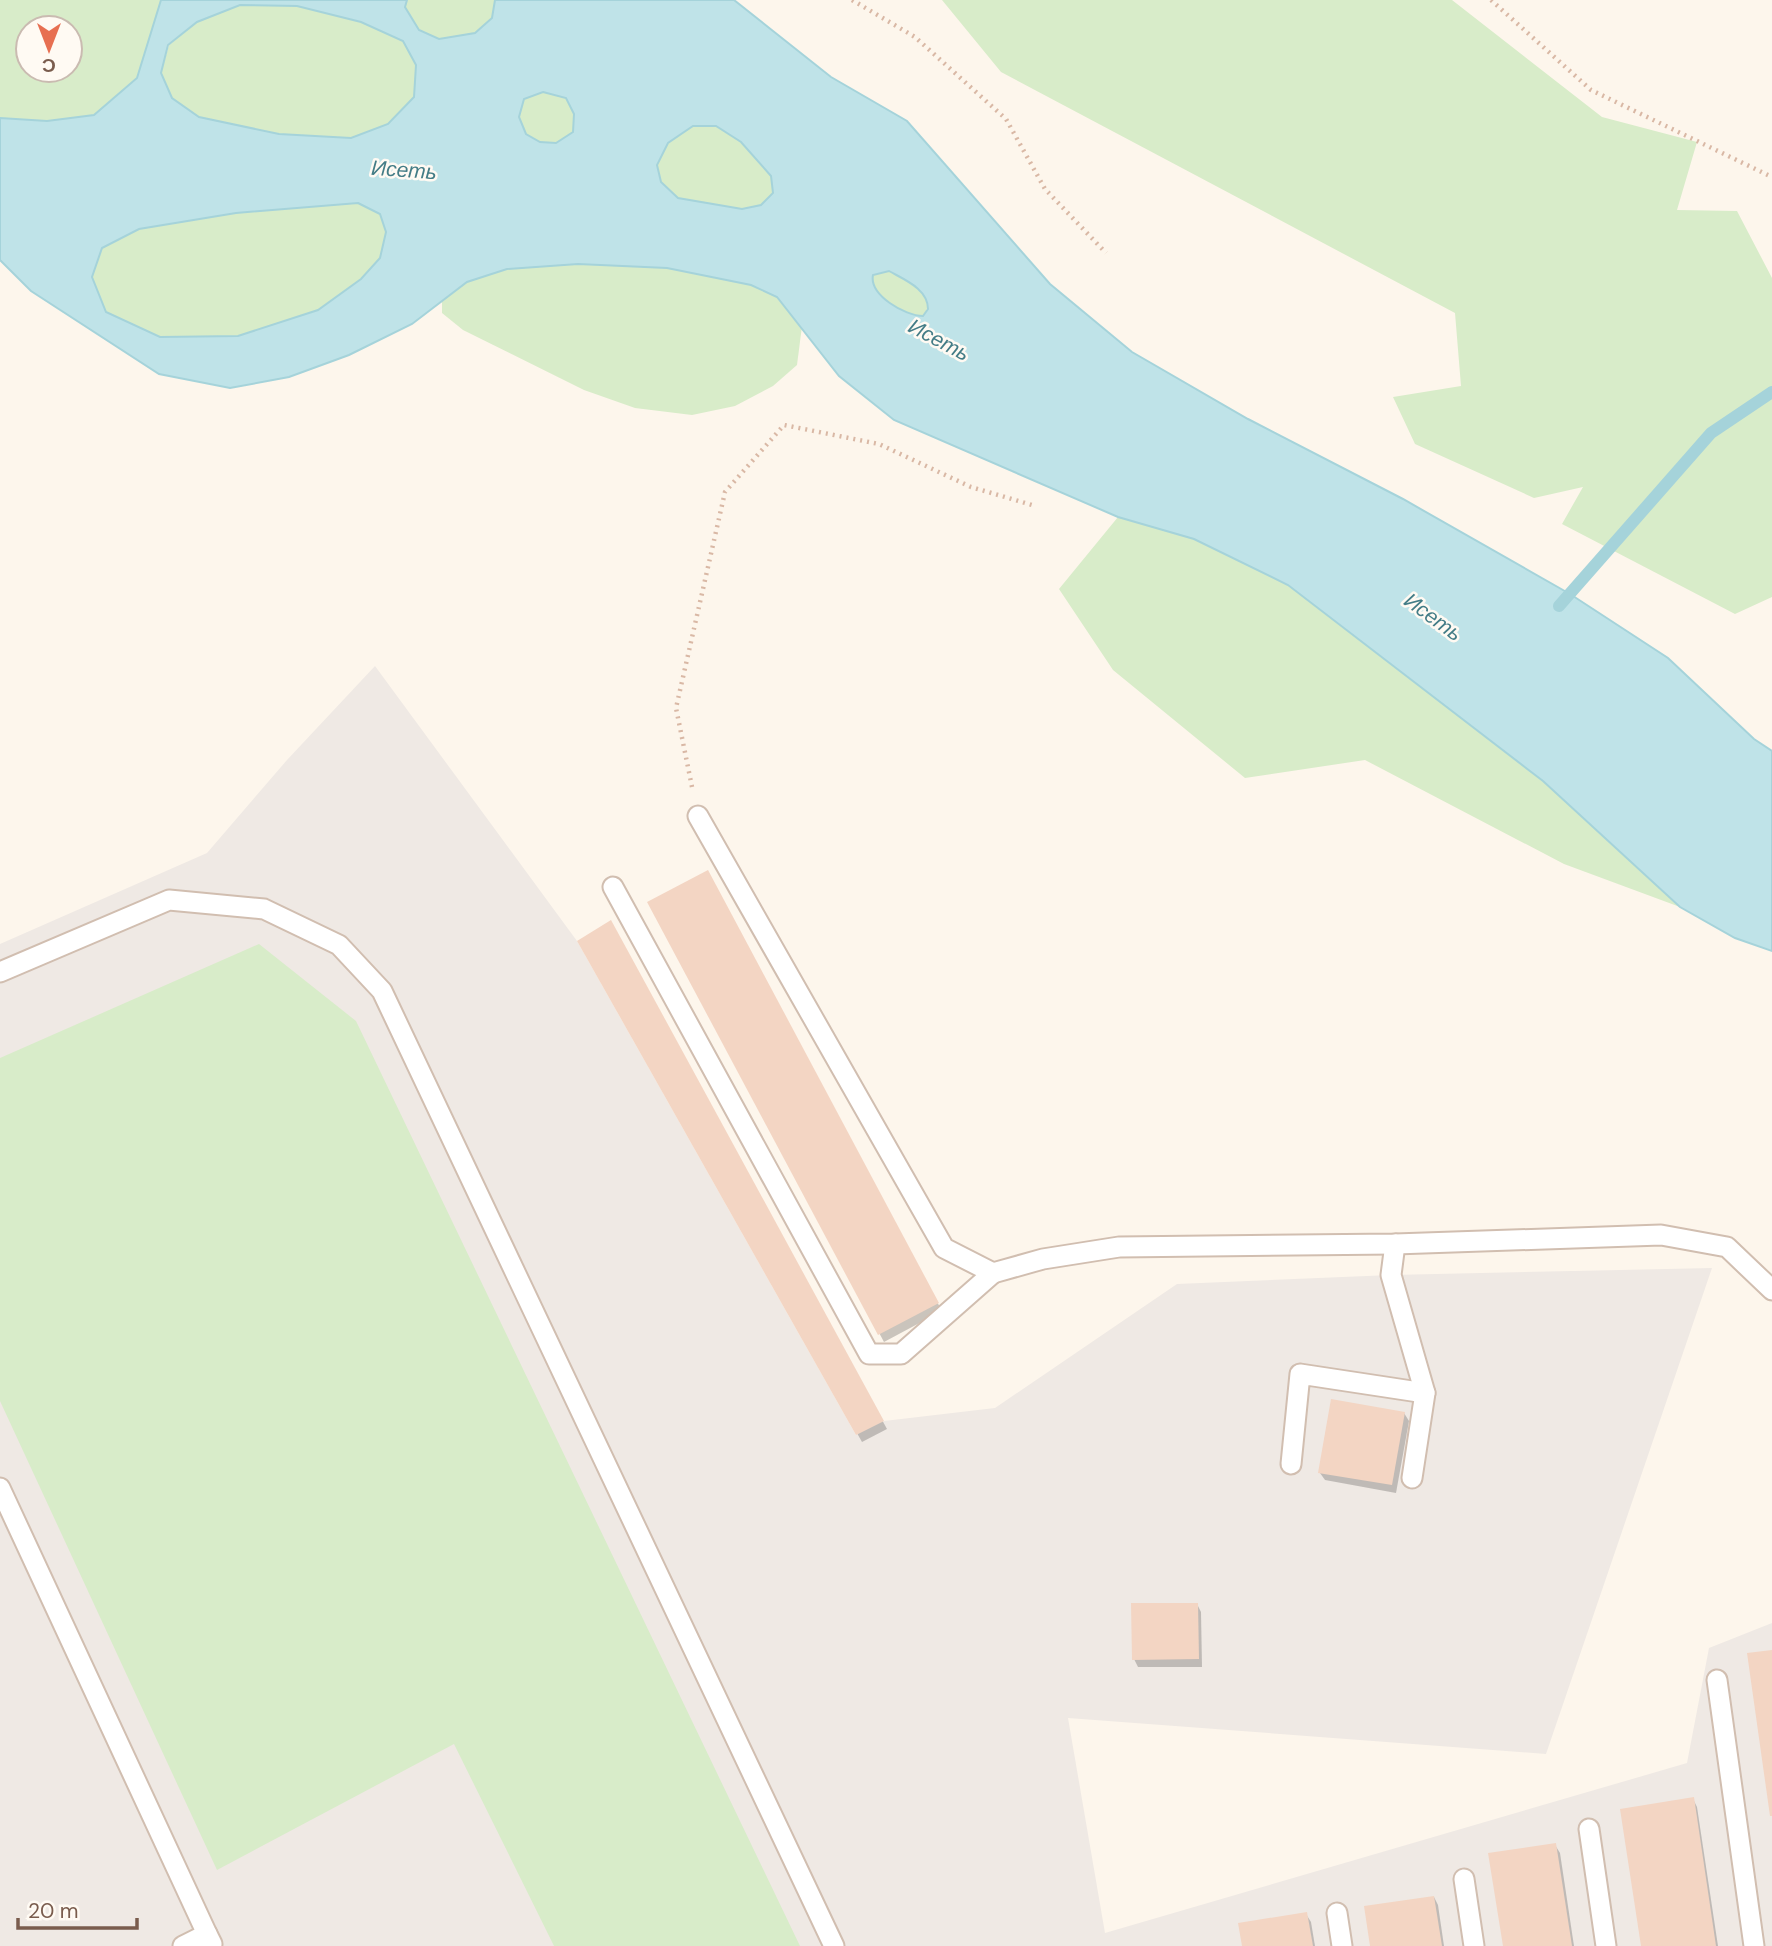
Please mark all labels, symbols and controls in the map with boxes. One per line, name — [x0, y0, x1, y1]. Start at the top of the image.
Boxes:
north arrow — [14, 14, 84, 84]
text: С — [42, 53, 56, 78]
water label: Исеть — [370, 154, 438, 186]
water label: Исеть — [904, 312, 974, 368]
water label: Исеть — [1398, 586, 1468, 648]
scale bar — [18, 1886, 136, 1930]
text: 20 m — [28, 1897, 79, 1925]

